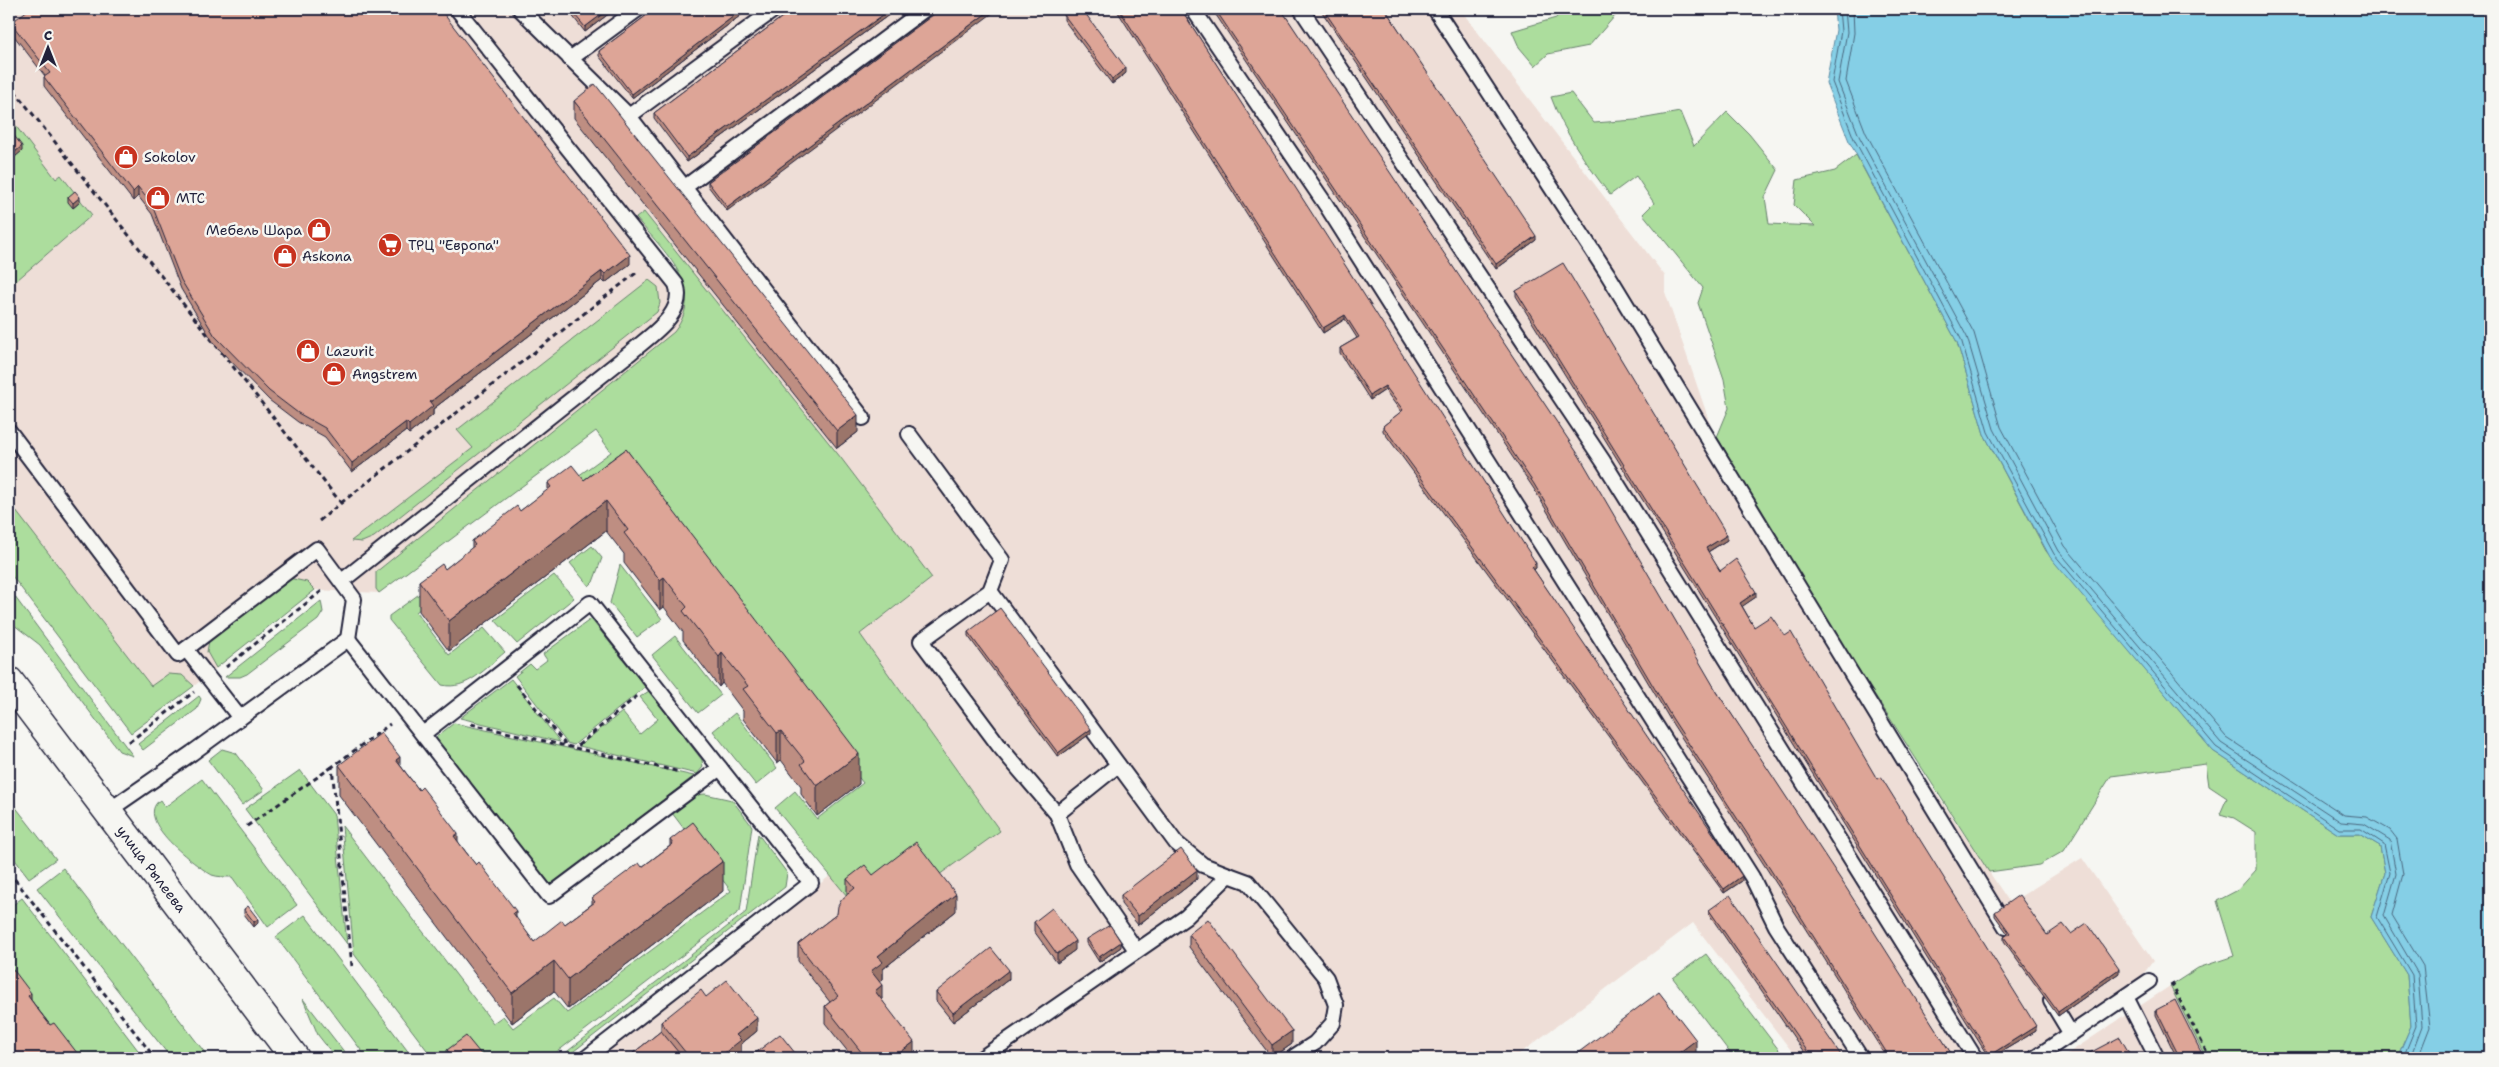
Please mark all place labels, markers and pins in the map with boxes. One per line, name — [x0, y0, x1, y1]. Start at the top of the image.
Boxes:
shop icon: Sokolov — [113, 144, 139, 170]
place label: Sokolov — [144, 148, 196, 166]
shop icon: МТС — [145, 185, 171, 211]
place label: МТС — [176, 189, 205, 207]
shop icon: Мебель Шара — [306, 217, 332, 243]
place label: Мебель Шара — [206, 221, 302, 239]
supermarket icon: ТРЦ "Европа" — [377, 232, 403, 258]
place label: ТРЦ "Европа" — [408, 236, 499, 254]
shop icon: Askona — [272, 243, 298, 269]
place label: Askona — [302, 247, 352, 265]
shop icon: Lazurit — [295, 338, 321, 364]
place label: Lazurit — [326, 342, 374, 360]
shop icon: Angstrem — [321, 361, 347, 387]
place label: Angstrem — [352, 365, 417, 383]

